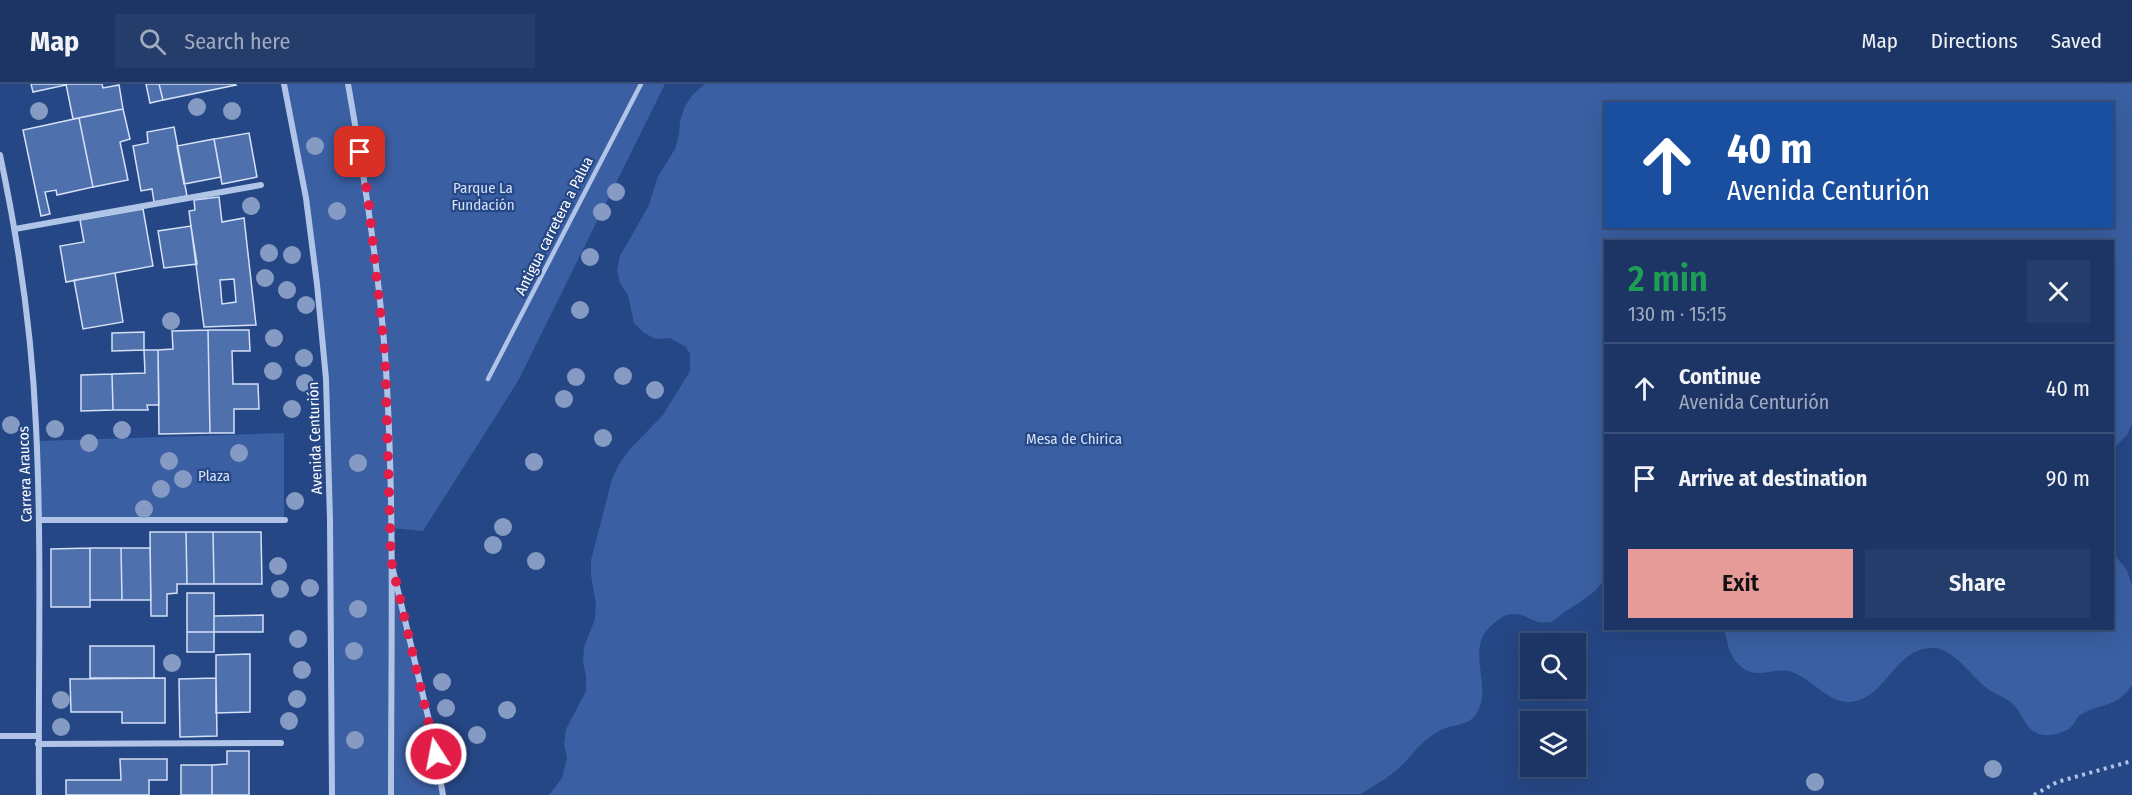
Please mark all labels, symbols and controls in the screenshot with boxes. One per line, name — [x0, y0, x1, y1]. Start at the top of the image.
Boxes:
search box — [115, 14, 535, 68]
text: Map — [30, 25, 79, 58]
icon: search — [136, 25, 169, 58]
text: Search here — [184, 28, 290, 55]
text: Map — [1861, 28, 1898, 54]
text: Directions — [1931, 28, 2018, 54]
text: Saved — [2051, 28, 2102, 54]
text: 40 m — [1727, 124, 1812, 174]
pin — [334, 126, 385, 177]
icon: ahead — [1628, 126, 1706, 204]
icon: arrive — [343, 135, 376, 168]
street label: Antigua carretera a Palua — [511, 154, 597, 298]
text: Avenida Centurión — [1727, 175, 1930, 207]
park label: Parque La Fundación — [451, 179, 515, 214]
text: 2 min — [1628, 257, 1708, 301]
button: close — [2027, 260, 2090, 323]
text: 130 m · 15:15 — [1628, 302, 1726, 326]
text: Continue — [1679, 363, 1761, 390]
icon: ahead — [1628, 372, 1661, 405]
text: 40 m — [2046, 375, 2090, 402]
street label: Avenida Centurión — [304, 381, 326, 495]
text: Avenida Centurión — [1679, 390, 1829, 414]
street label: Carrera Araucos — [14, 426, 36, 522]
park label: Mesa de Chirica — [1026, 430, 1122, 448]
icon: arrive — [1628, 462, 1661, 495]
text: Arrive at destination — [1679, 465, 1867, 492]
text: 90 m — [2046, 465, 2090, 492]
park label: Plaza — [198, 467, 230, 485]
button: Exit — [1628, 549, 1853, 618]
button: Share — [1865, 549, 2090, 618]
map controls — [1520, 633, 1586, 777]
button: search — [1520, 633, 1586, 699]
button: layers — [1520, 711, 1586, 777]
position arrow — [404, 722, 468, 786]

